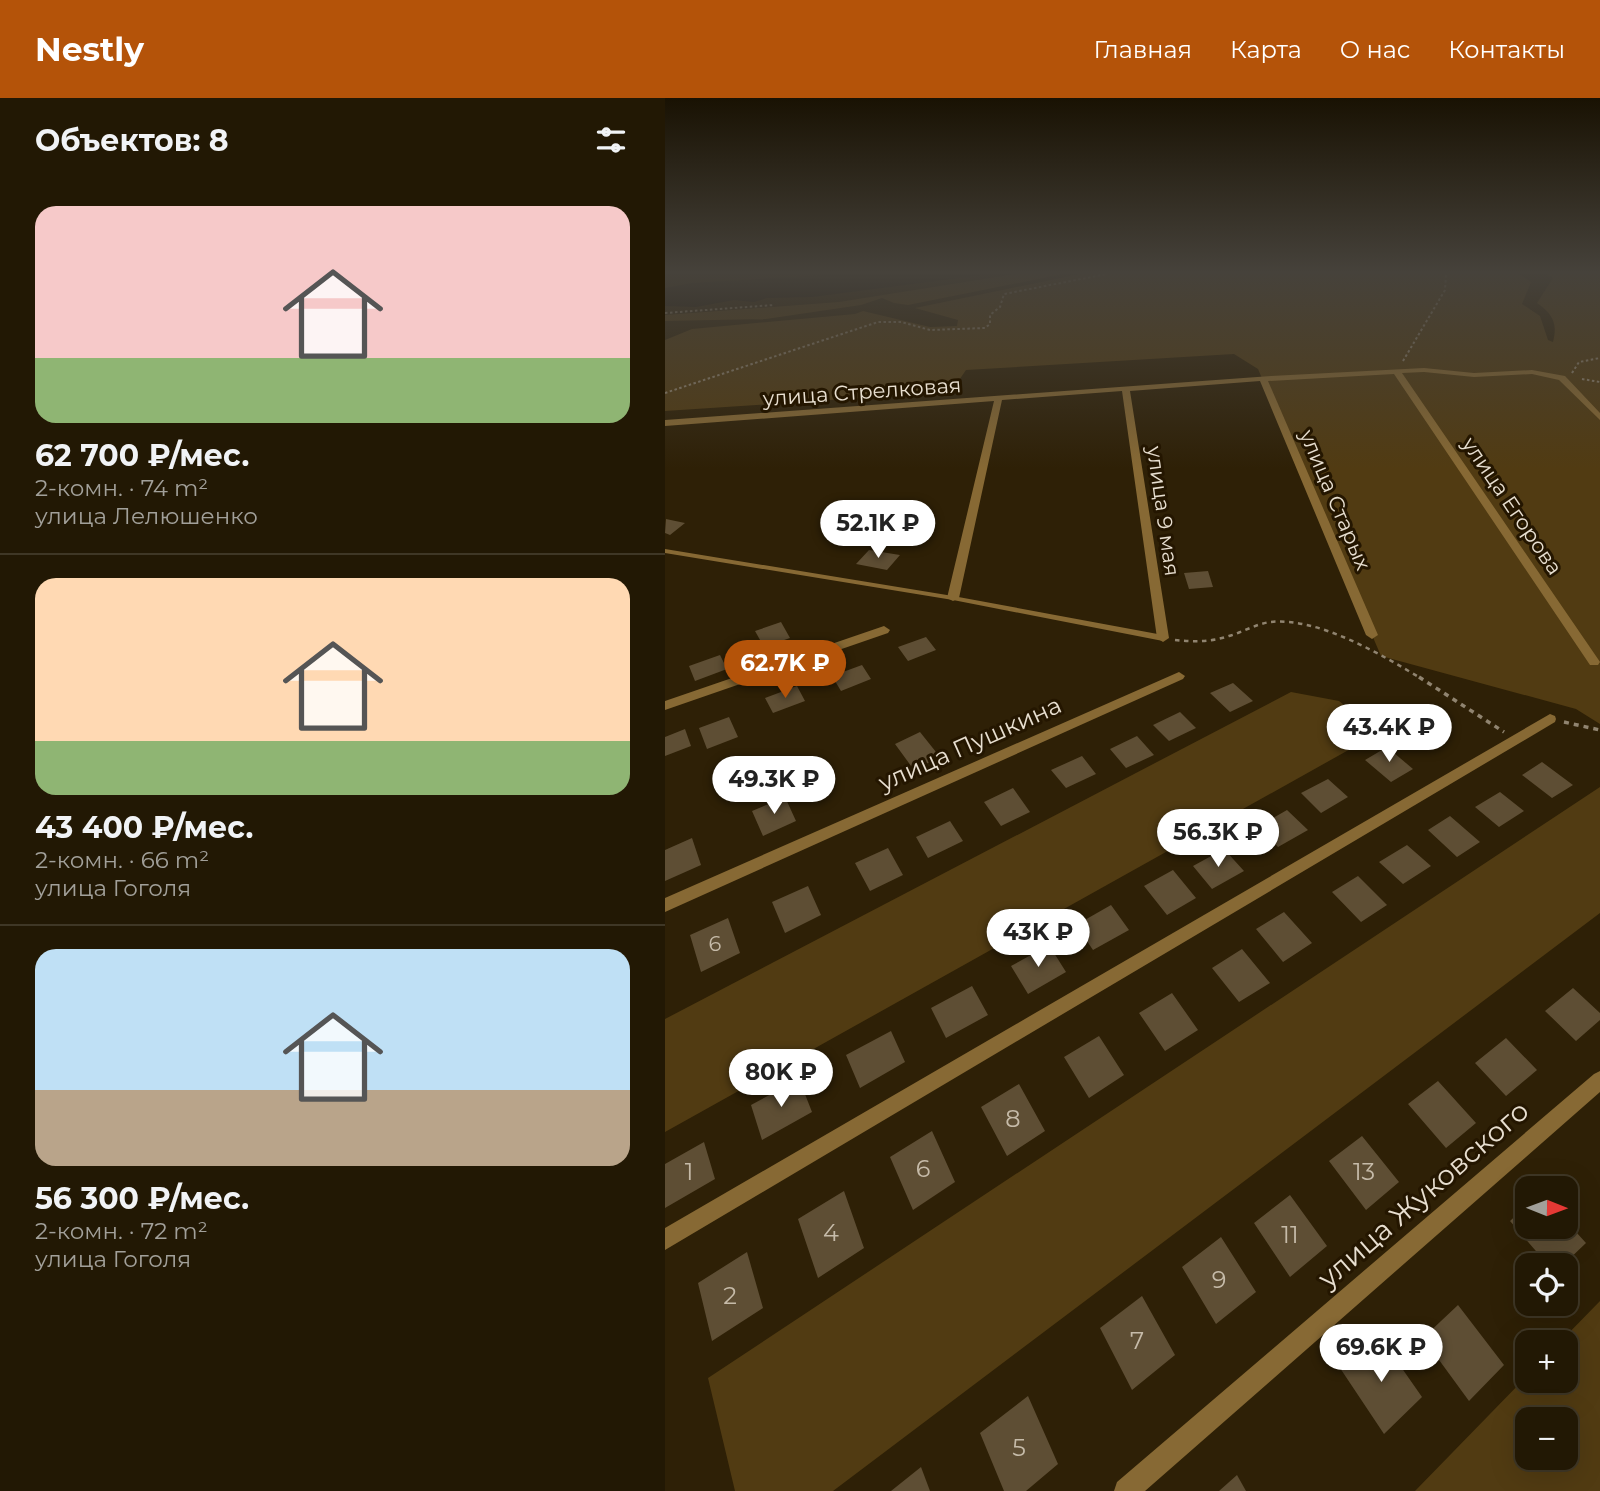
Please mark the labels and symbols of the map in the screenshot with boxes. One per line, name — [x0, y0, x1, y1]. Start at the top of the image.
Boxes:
street label: улица Стрелковая — [761, 372, 962, 411]
street label: улица Старых — [1294, 425, 1376, 574]
street label: улица Егорова — [1457, 431, 1568, 579]
street label: улица 9 мая — [1142, 443, 1185, 577]
pin: 52.1K ₽ — [813, 500, 943, 560]
pin: 62.7K ₽ — [720, 640, 850, 700]
street label: улица Пушкина — [873, 690, 1066, 797]
pin: 43.4K ₽ — [1324, 704, 1454, 764]
pin: 49.3K ₽ — [709, 756, 839, 816]
pin: 56.3K ₽ — [1153, 810, 1283, 869]
pin: 43K ₽ — [989, 910, 1087, 969]
house number: 6 — [709, 931, 722, 956]
pin: 80K ₽ — [732, 1049, 830, 1109]
street label: улица Жуковского — [1310, 1093, 1535, 1296]
house number: 8 — [1005, 1104, 1021, 1133]
house number: 6 — [916, 1154, 930, 1183]
house number: 1 — [685, 1157, 693, 1186]
house number: 13 — [1353, 1157, 1375, 1186]
north arrow — [1515, 1176, 1579, 1239]
house number: 4 — [823, 1218, 839, 1247]
house number: 11 — [1281, 1220, 1299, 1249]
house number: 9 — [1212, 1265, 1226, 1294]
house number: 2 — [723, 1281, 737, 1310]
pin: 69.6K ₽ — [1316, 1324, 1446, 1384]
house number: 7 — [1130, 1326, 1144, 1355]
house number: 5 — [1012, 1433, 1026, 1462]

